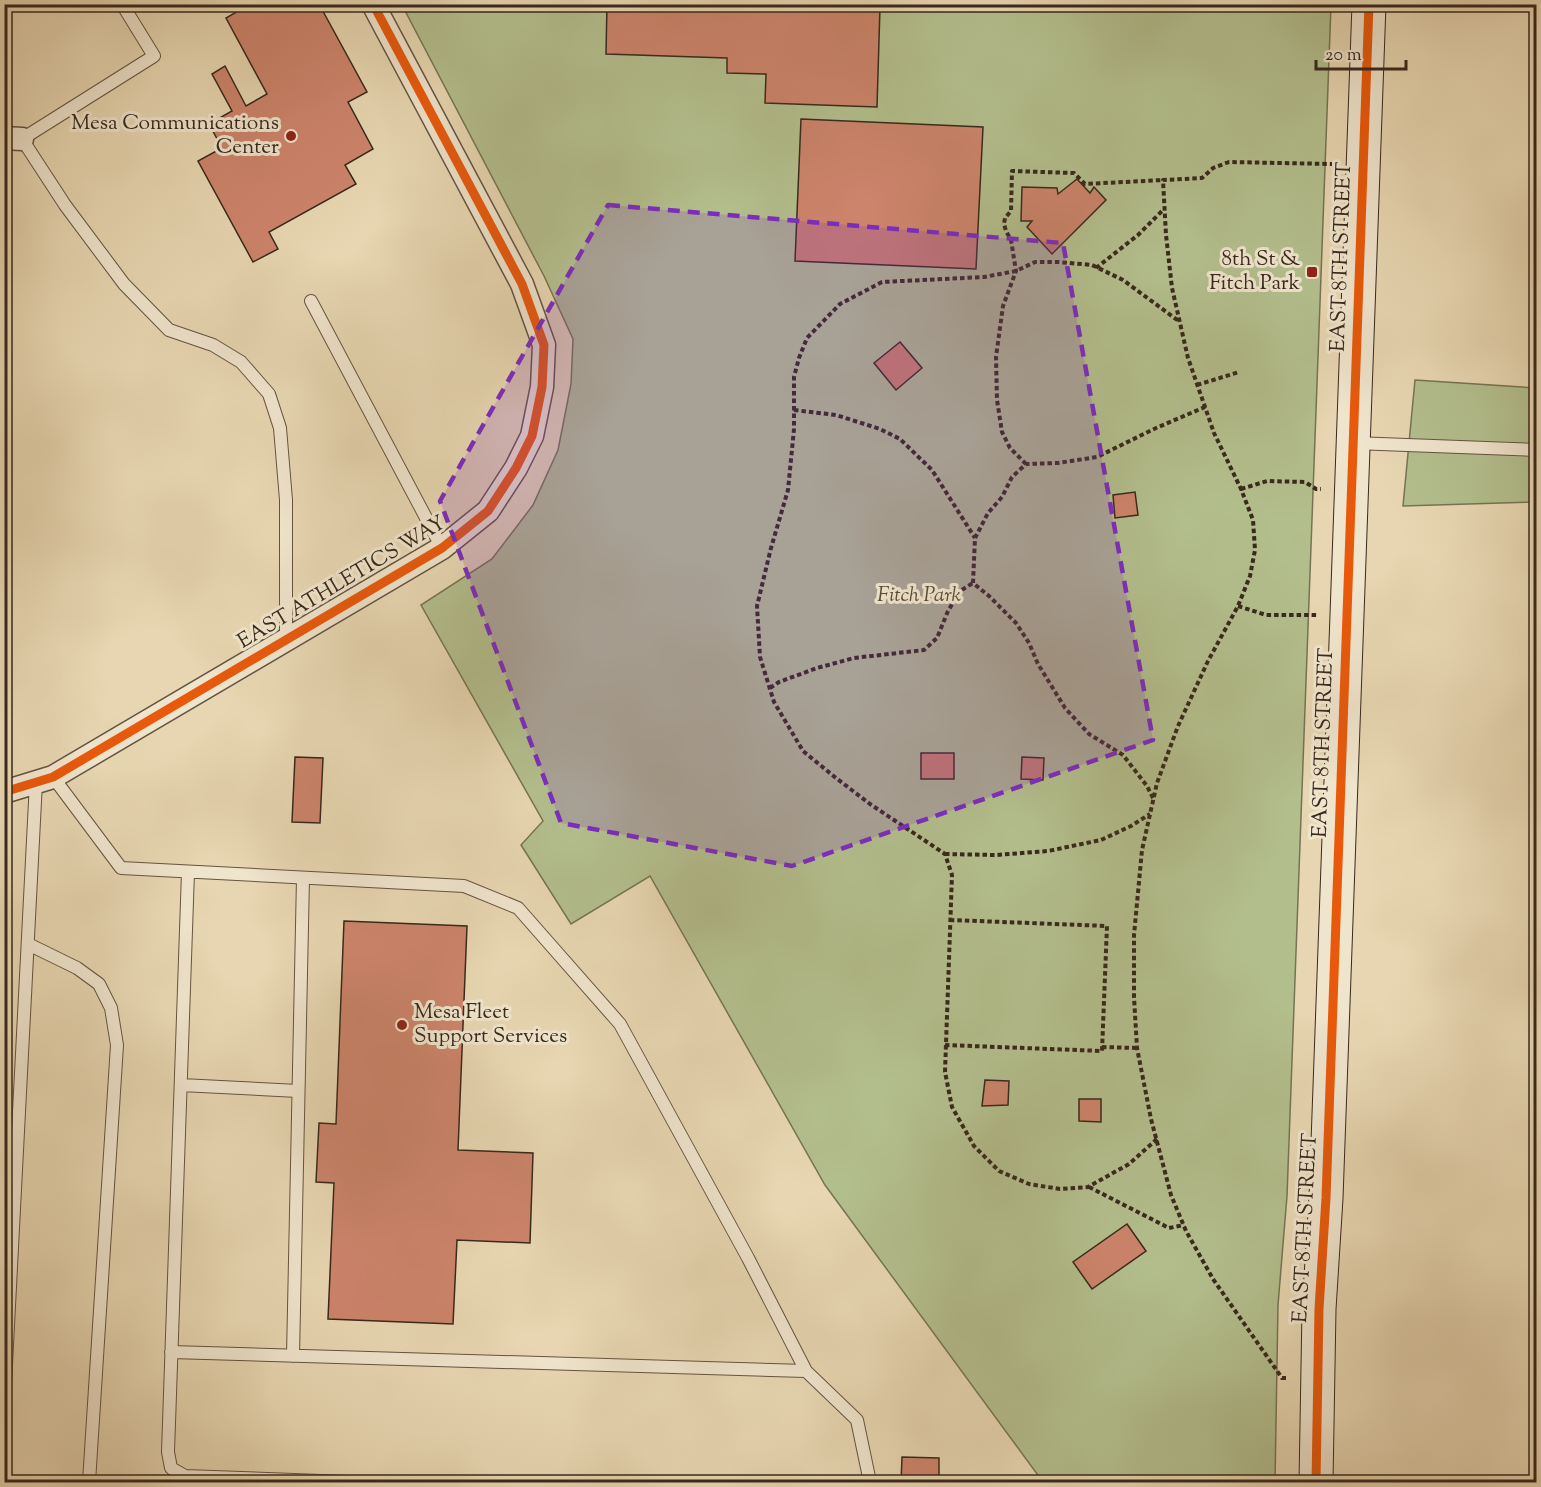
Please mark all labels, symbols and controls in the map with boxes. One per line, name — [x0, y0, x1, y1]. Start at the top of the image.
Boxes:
scale bar — [1316, 33, 1406, 71]
text: 20 m — [1325, 43, 1362, 69]
place label: Mesa Communications Center — [71, 109, 279, 163]
marker: Mesa Communications Center — [284, 129, 298, 143]
street label: EAST 8TH STREET — [1324, 161, 1360, 352]
place label: 8th St & Fitch Park — [1209, 245, 1301, 299]
marker: 8th St & Fitch Park — [1305, 265, 1319, 279]
street label: EAST ATHLETICS WAY — [232, 509, 452, 657]
park label: Fitch Park — [877, 581, 961, 611]
street label: EAST 8TH STREET — [1306, 647, 1342, 838]
place label: Mesa Fleet Support Services — [414, 998, 567, 1052]
marker: Mesa Fleet Support Services — [395, 1018, 409, 1032]
street label: EAST 8TH STREET — [1286, 1132, 1326, 1324]

